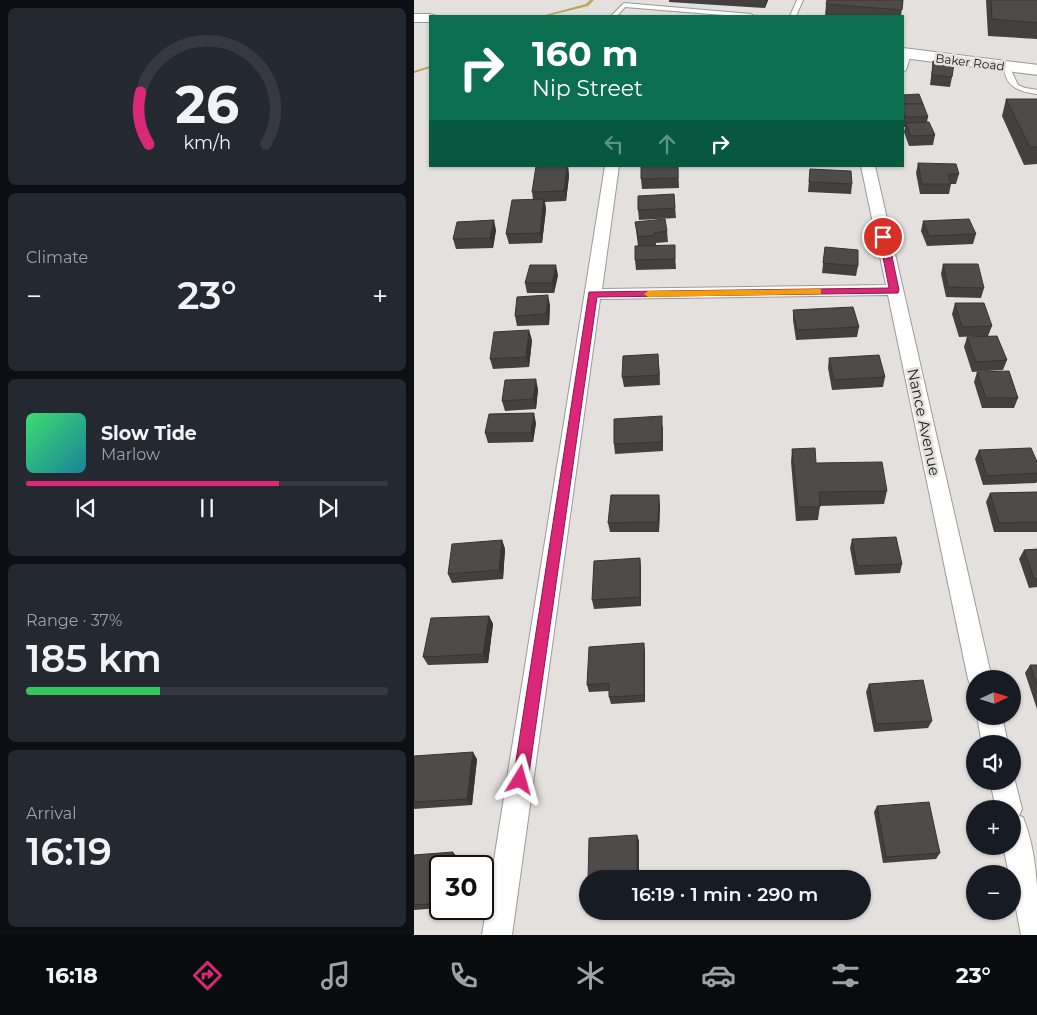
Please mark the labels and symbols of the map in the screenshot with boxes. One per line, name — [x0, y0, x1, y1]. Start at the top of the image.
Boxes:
street label: Baker Road — [935, 50, 1005, 74]
pin — [862, 216, 904, 258]
street label: Nance Avenue — [903, 367, 945, 477]
north arrow — [966, 670, 1022, 725]
position arrow — [493, 753, 545, 805]
speed limit sign: 30 — [429, 855, 494, 920]

